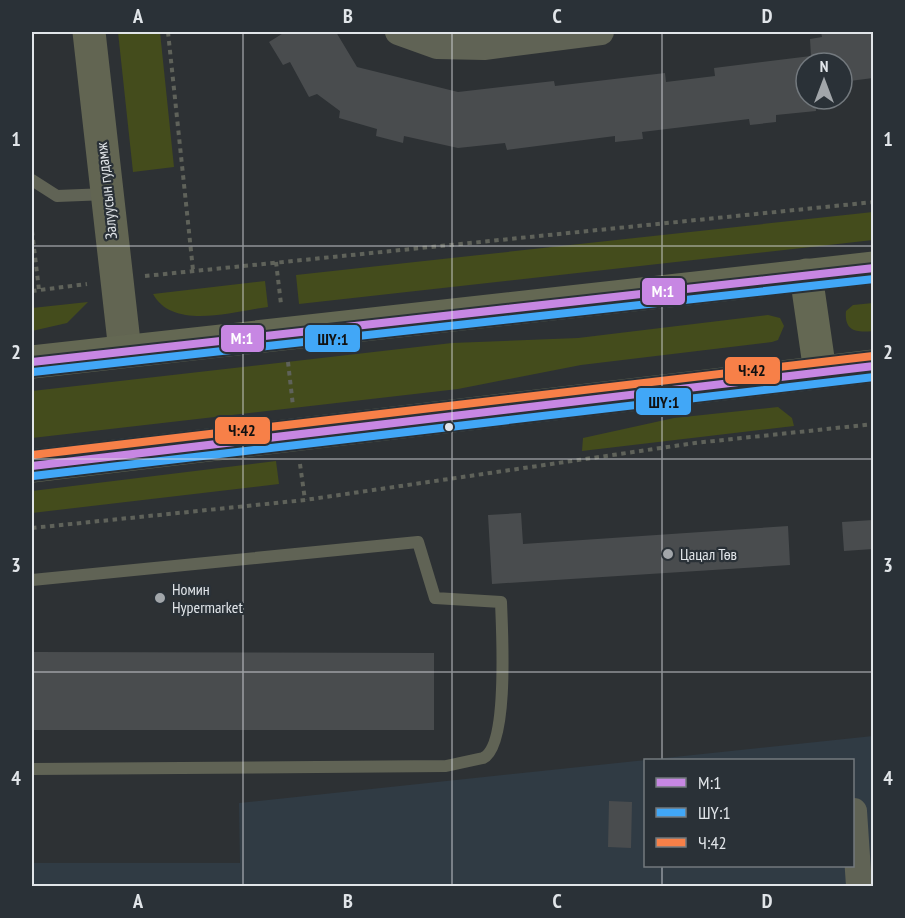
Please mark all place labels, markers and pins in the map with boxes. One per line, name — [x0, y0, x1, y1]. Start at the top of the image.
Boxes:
unlabelled marker — [443, 421, 455, 433]
place label: Цацал Төв — [680, 544, 737, 564]
marker: Цацал Төв — [661, 547, 675, 561]
place label: Номин Hyрermarket — [172, 579, 243, 617]
marker: Номин Hyрermarket — [153, 591, 167, 605]

